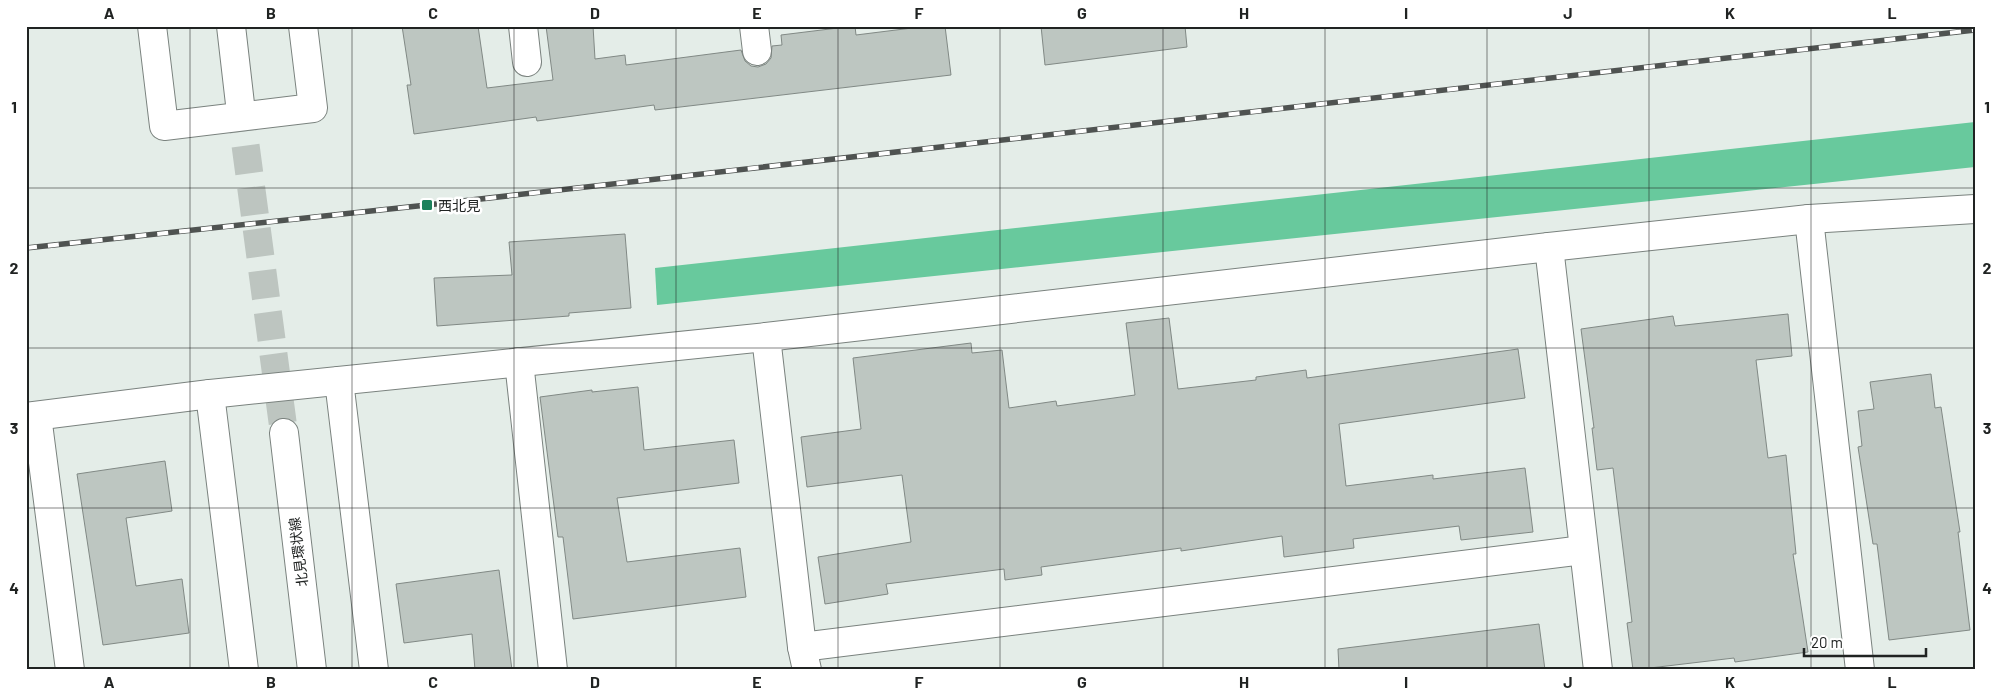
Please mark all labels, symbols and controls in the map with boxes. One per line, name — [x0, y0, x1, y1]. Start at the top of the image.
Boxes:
text: A — [104, 3, 115, 22]
text: B — [266, 3, 276, 22]
text: C — [428, 3, 438, 22]
text: D — [590, 3, 600, 22]
text: E — [752, 3, 762, 22]
text: F — [915, 3, 924, 22]
text: G — [1077, 3, 1087, 22]
text: H — [1239, 3, 1249, 22]
text: I — [1404, 3, 1408, 22]
text: J — [1563, 3, 1573, 22]
text: K — [1725, 3, 1735, 22]
text: L — [1887, 3, 1897, 22]
text: 1 — [11, 97, 17, 116]
text: 1 — [1984, 97, 1990, 116]
place label: 西北見 — [438, 197, 480, 214]
marker: 西北見 — [420, 198, 434, 212]
text: 2 — [10, 258, 19, 277]
text: 2 — [1983, 258, 1992, 277]
text: 3 — [10, 418, 18, 437]
text: 3 — [1983, 418, 1991, 437]
street label: 北見環状線 — [285, 516, 311, 588]
text: 4 — [9, 578, 19, 597]
text: 4 — [1982, 578, 1992, 597]
scale bar — [1804, 626, 1926, 658]
text: 20 m — [1811, 633, 1843, 651]
text: A — [104, 672, 115, 691]
text: B — [266, 672, 276, 691]
text: C — [428, 672, 438, 691]
text: D — [590, 672, 600, 691]
text: E — [752, 672, 762, 691]
text: F — [915, 672, 924, 691]
text: G — [1077, 672, 1087, 691]
text: H — [1239, 672, 1249, 691]
text: I — [1404, 672, 1408, 691]
text: J — [1563, 672, 1573, 691]
text: K — [1725, 672, 1735, 691]
text: L — [1887, 672, 1897, 691]

